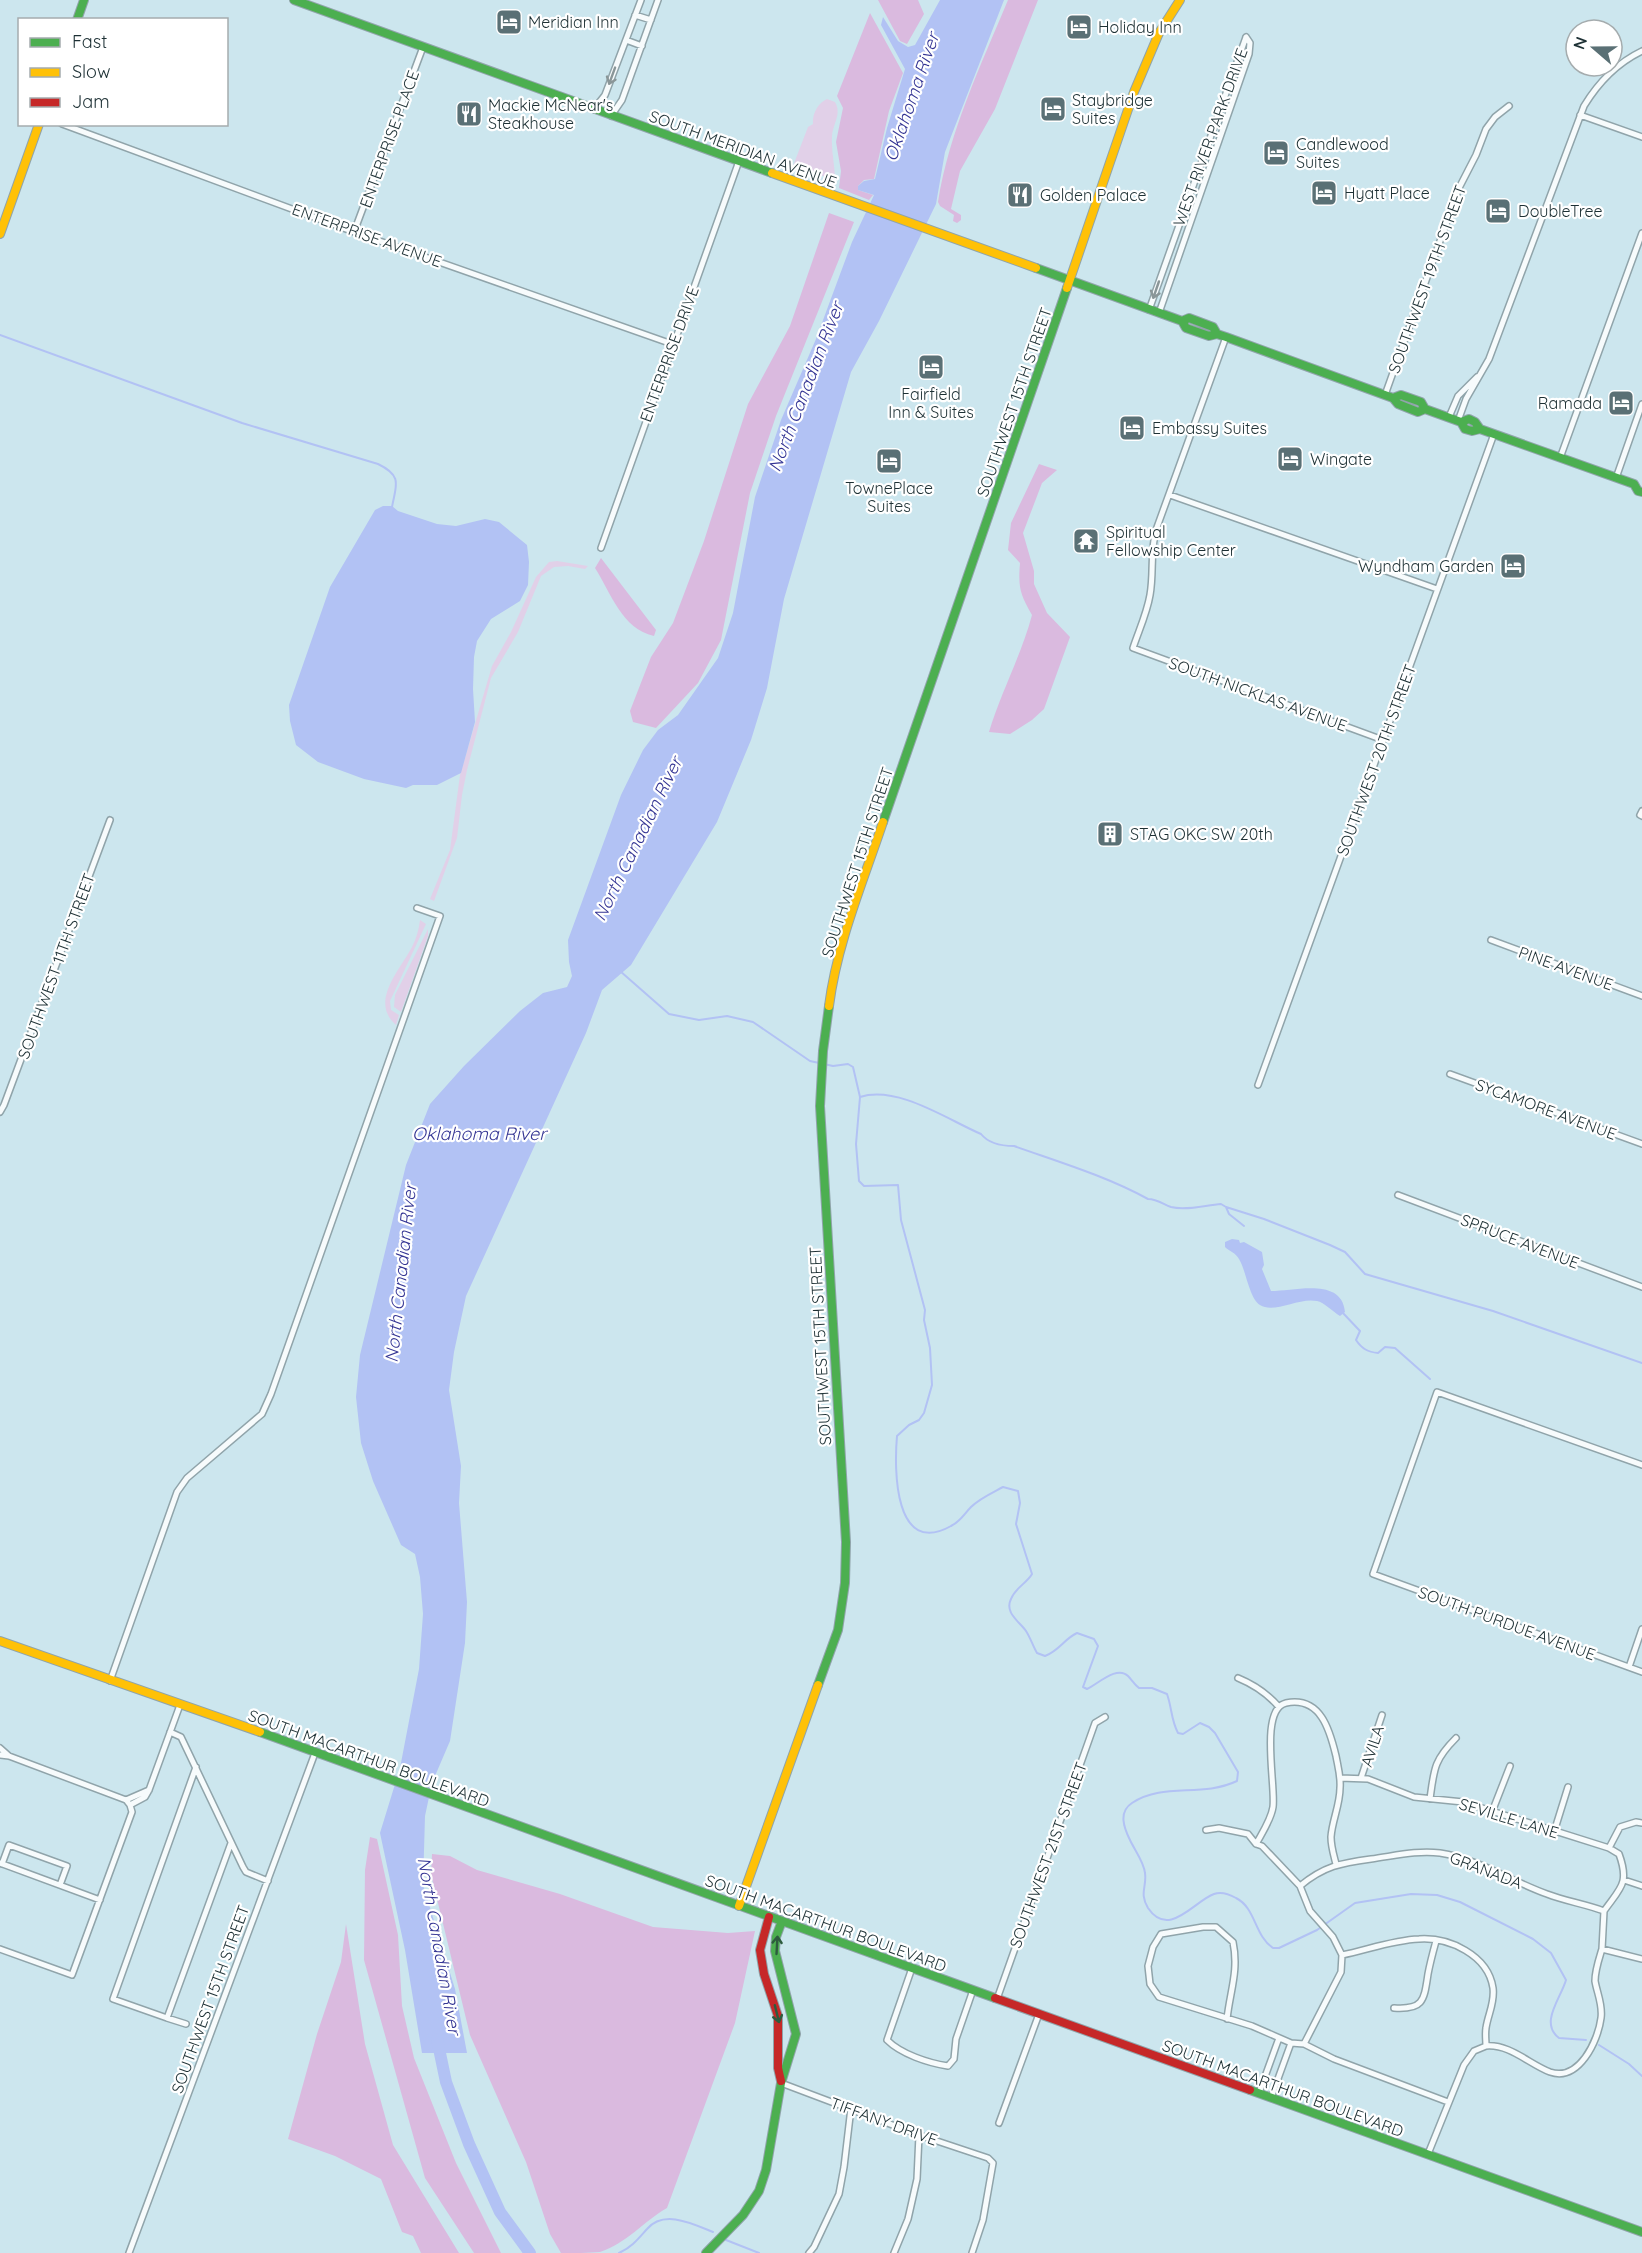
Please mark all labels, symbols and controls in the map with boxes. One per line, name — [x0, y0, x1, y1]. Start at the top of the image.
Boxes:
hotel icon: Meridian Inn — [494, 7, 524, 37]
place label: Meridian Inn — [528, 12, 619, 32]
hotel icon: Holiday Inn — [1064, 12, 1094, 42]
place label: Holiday Inn — [1098, 17, 1182, 37]
legend — [18, 18, 228, 126]
north arrow — [1564, 18, 1624, 78]
water label: Oklahoma River — [879, 28, 945, 164]
text: Fast — [72, 30, 107, 53]
text: N — [1568, 34, 1591, 52]
street label: WEST RIVER PARK DRIVE — [1168, 45, 1252, 229]
text: Slow — [72, 60, 110, 83]
one-way arrow — [606, 66, 617, 85]
street label: ENTERPRISE PLACE — [355, 68, 423, 210]
text: Jam — [72, 90, 110, 113]
place label: Staybridge Suites — [1072, 90, 1153, 128]
hotel icon: Staybridge Suites — [1038, 94, 1068, 124]
place label: Mackie McNear's Steakhouse — [488, 95, 613, 133]
restaurant icon: Mackie McNear's Steakhouse — [454, 99, 484, 129]
street label: SOUTH MERIDIAN AVENUE — [647, 106, 839, 192]
place label: Candlewood Suites — [1296, 134, 1389, 172]
hotel icon: Candlewood Suites — [1261, 138, 1291, 168]
hotel icon: Hyatt Place — [1309, 178, 1339, 208]
restaurant icon: Golden Palace — [1005, 180, 1035, 210]
street label: SOUTHWEST 19TH STREET — [1384, 182, 1471, 376]
place label: Hyatt Place — [1344, 183, 1430, 203]
place label: Golden Palace — [1040, 185, 1147, 205]
hotel icon: DoubleTree — [1483, 196, 1513, 226]
street label: ENTERPRISE AVENUE — [289, 199, 445, 271]
place label: DoubleTree — [1518, 201, 1603, 221]
one-way arrow — [1150, 280, 1161, 299]
street label: ENTERPRISE DRIVE — [635, 283, 703, 425]
water label: North Canadian River — [763, 297, 849, 475]
street label: SOUTHWEST 15TH STREET — [972, 304, 1056, 499]
hotel icon: Fairfield Inn & Suites — [916, 352, 946, 382]
place label: Fairfield Inn & Suites — [888, 384, 974, 422]
hotel icon: Ramada — [1606, 388, 1636, 418]
place label: Ramada — [1538, 393, 1602, 413]
hotel icon: Embassy Suites — [1117, 413, 1147, 443]
place label: Embassy Suites — [1152, 418, 1267, 438]
hotel icon: Wingate — [1275, 444, 1305, 474]
hotel icon: TownePlace Suites — [874, 446, 904, 476]
place label: Wingate — [1310, 449, 1372, 469]
place label: TownePlace Suites — [845, 478, 933, 516]
place label: Spiritual Fellowship Center — [1106, 522, 1236, 560]
temple icon: Spiritual Fellowship Center — [1071, 526, 1101, 556]
hotel icon: Wyndham Garden — [1498, 551, 1528, 581]
place label: Wyndham Garden — [1358, 556, 1494, 576]
street label: SOUTH NICKLAS AVENUE — [1166, 652, 1350, 736]
street label: SOUTHWEST 20TH STREET — [1332, 661, 1420, 858]
water label: North Canadian River — [588, 751, 688, 925]
street label: SOUTHWEST 15TH STREET — [817, 764, 897, 960]
building icon: STAG OKC SW 20th — [1095, 819, 1125, 849]
place label: STAG OKC SW 20th — [1130, 824, 1273, 844]
street label: SOUTHWEST 11TH STREET — [13, 870, 99, 1062]
street label: PINE AVENUE — [1516, 942, 1616, 994]
street label: SYCAMORE AVENUE — [1473, 1074, 1619, 1144]
water label: Oklahoma River — [412, 1122, 548, 1145]
water label: North Canadian River — [380, 1180, 422, 1363]
street label: SPRUCE AVENUE — [1458, 1209, 1582, 1273]
street label: SOUTHWEST 15TH STREET — [805, 1246, 835, 1446]
street label: SOUTH PURDUE AVENUE — [1416, 1582, 1598, 1664]
street label: SOUTH MACARTHUR BOULEVARD — [246, 1705, 492, 1811]
street label: AVILA — [1356, 1723, 1388, 1769]
street label: SOUTHWEST 21ST STREET — [1005, 1759, 1091, 1951]
street label: SEVILLE LANE — [1457, 1793, 1561, 1843]
street label: GRANADA — [1447, 1847, 1525, 1893]
water label: North Canadian River — [413, 1855, 467, 2038]
street label: SOUTH MACARTHUR BOULEVARD — [703, 1870, 949, 1976]
street label: SOUTHWEST 15TH STREET — [167, 1902, 254, 2096]
one-way arrow — [771, 1936, 782, 1955]
one-way arrow — [771, 2004, 783, 2023]
street label: SOUTH MACARTHUR BOULEVARD — [1160, 2035, 1406, 2141]
street label: TIFFANY DRIVE — [828, 2092, 940, 2150]

